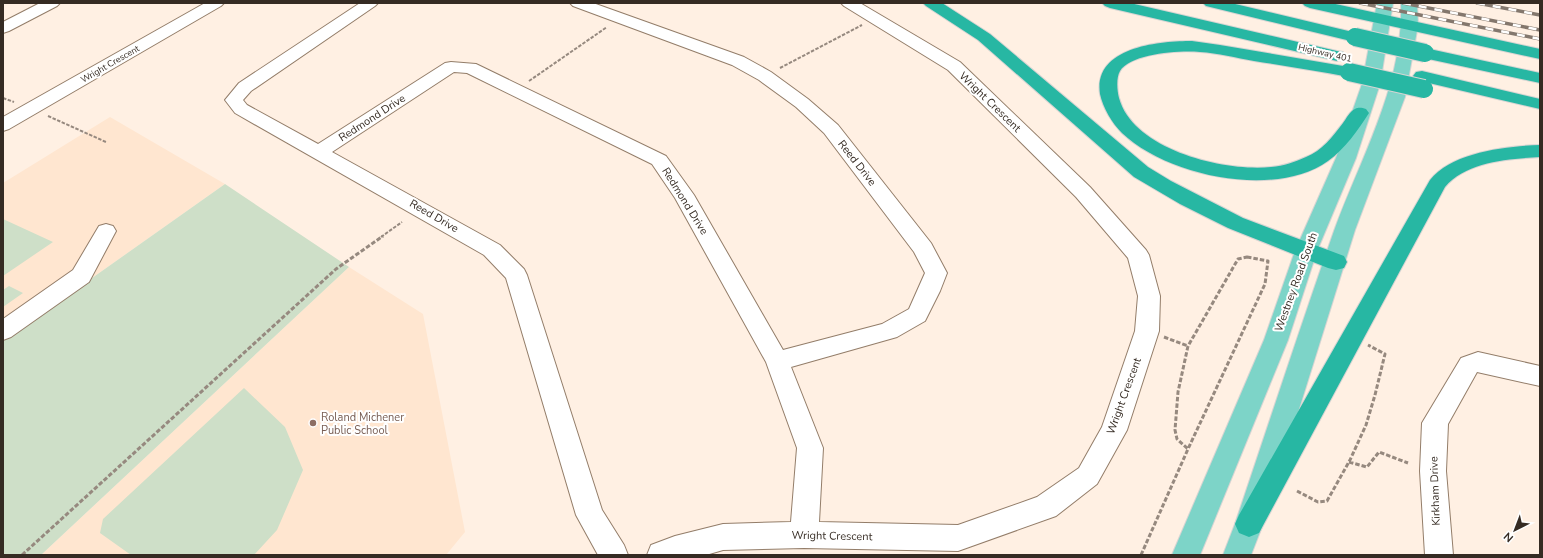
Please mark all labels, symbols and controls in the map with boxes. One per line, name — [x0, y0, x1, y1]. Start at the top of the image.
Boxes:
street label: Highway 401 — [1297, 41, 1353, 65]
street label: Wright Crescent — [78, 42, 142, 86]
street label: Wright Crescent — [956, 69, 1024, 136]
street label: Redmond Drive — [336, 91, 408, 145]
street label: Reed Drive — [834, 137, 880, 189]
street label: Redmond Drive — [658, 165, 712, 238]
street label: Reed Drive — [407, 196, 461, 236]
street label: Westney Road South — [1271, 230, 1321, 334]
street label: Wright Crescent — [1103, 355, 1145, 436]
place label: Roland Michener Public School — [321, 410, 404, 438]
marker: Roland Michener Public School — [308, 418, 318, 428]
street label: Kirkham Drive — [1426, 456, 1444, 526]
north arrow — [1495, 510, 1535, 550]
street label: Wright Crescent — [792, 528, 873, 544]
text: N — [1501, 529, 1517, 545]

